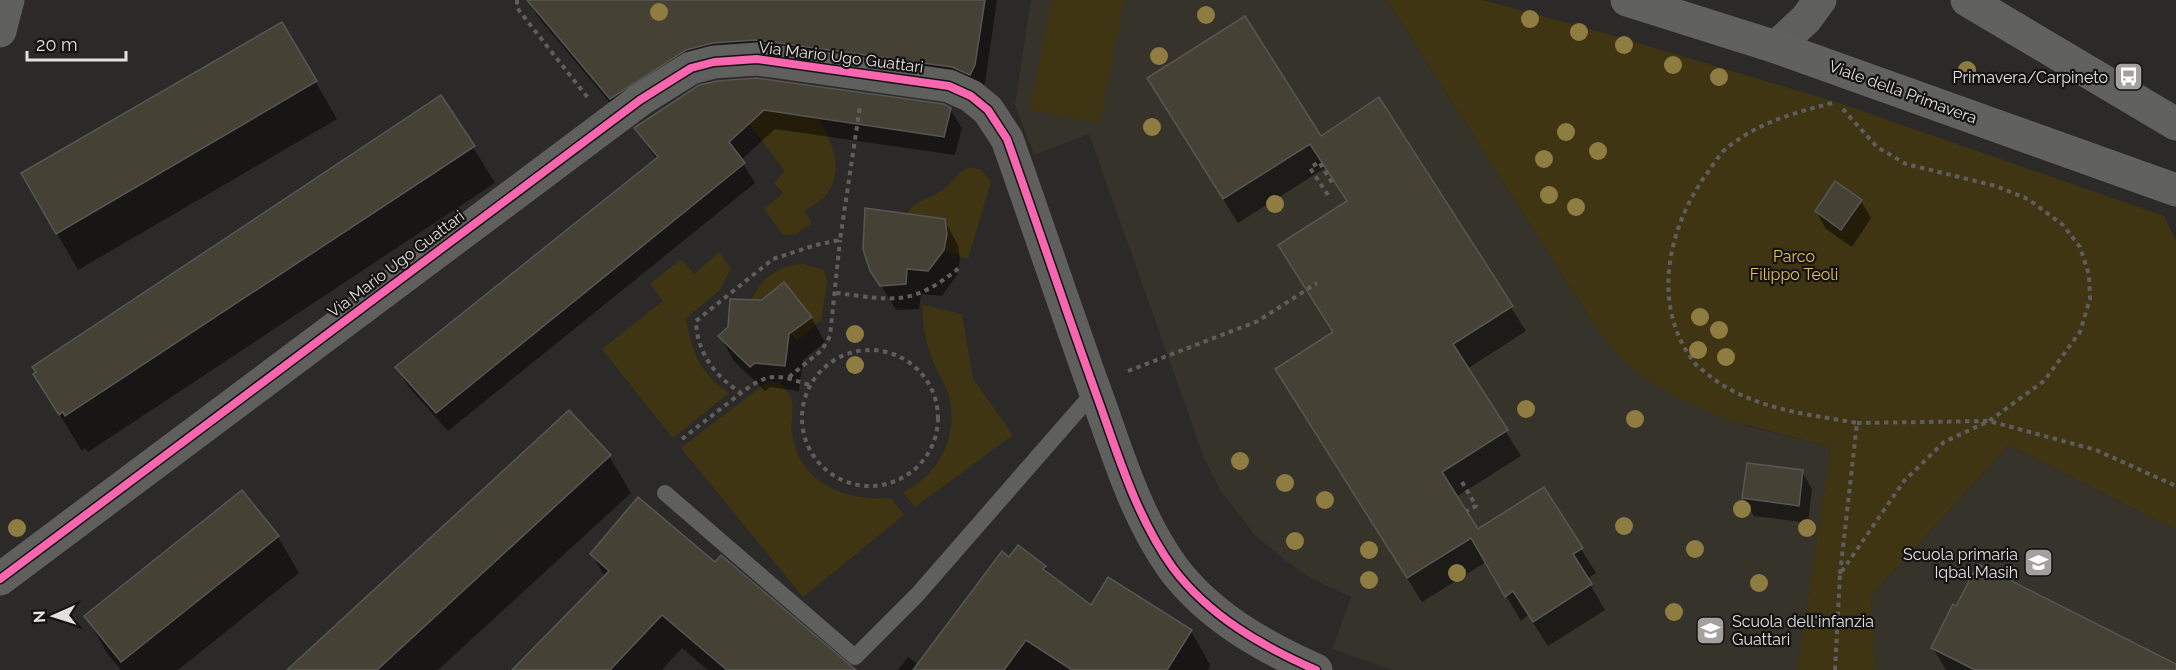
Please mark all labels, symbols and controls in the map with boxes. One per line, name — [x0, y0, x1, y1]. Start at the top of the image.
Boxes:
scale bar — [27, 24, 126, 62]
text: 20 m — [36, 34, 78, 55]
street label: Via Mario Ugo Guattari — [757, 37, 925, 77]
street label: Viale della Primavera — [1826, 56, 1980, 128]
bus stop icon: Primavera/Carpineto — [2113, 61, 2145, 93]
place label: Primavera/Carpineto — [1953, 68, 2108, 87]
street label: Via Mario Ugo Guattari — [324, 206, 468, 322]
park label: Parco Filippo Teoli — [1750, 247, 1838, 284]
place label: Scuola primaria Iqbal Masih — [1903, 545, 2018, 582]
school or university icon: Scuola primaria Iqbal Masih — [2023, 547, 2055, 579]
north arrow — [24, 586, 84, 646]
text: N — [30, 610, 49, 623]
place label: Scuola dell'infanzia Guattari — [1732, 612, 1874, 649]
school or university icon: Scuola dell'infanzia Guattari — [1695, 614, 1727, 646]

